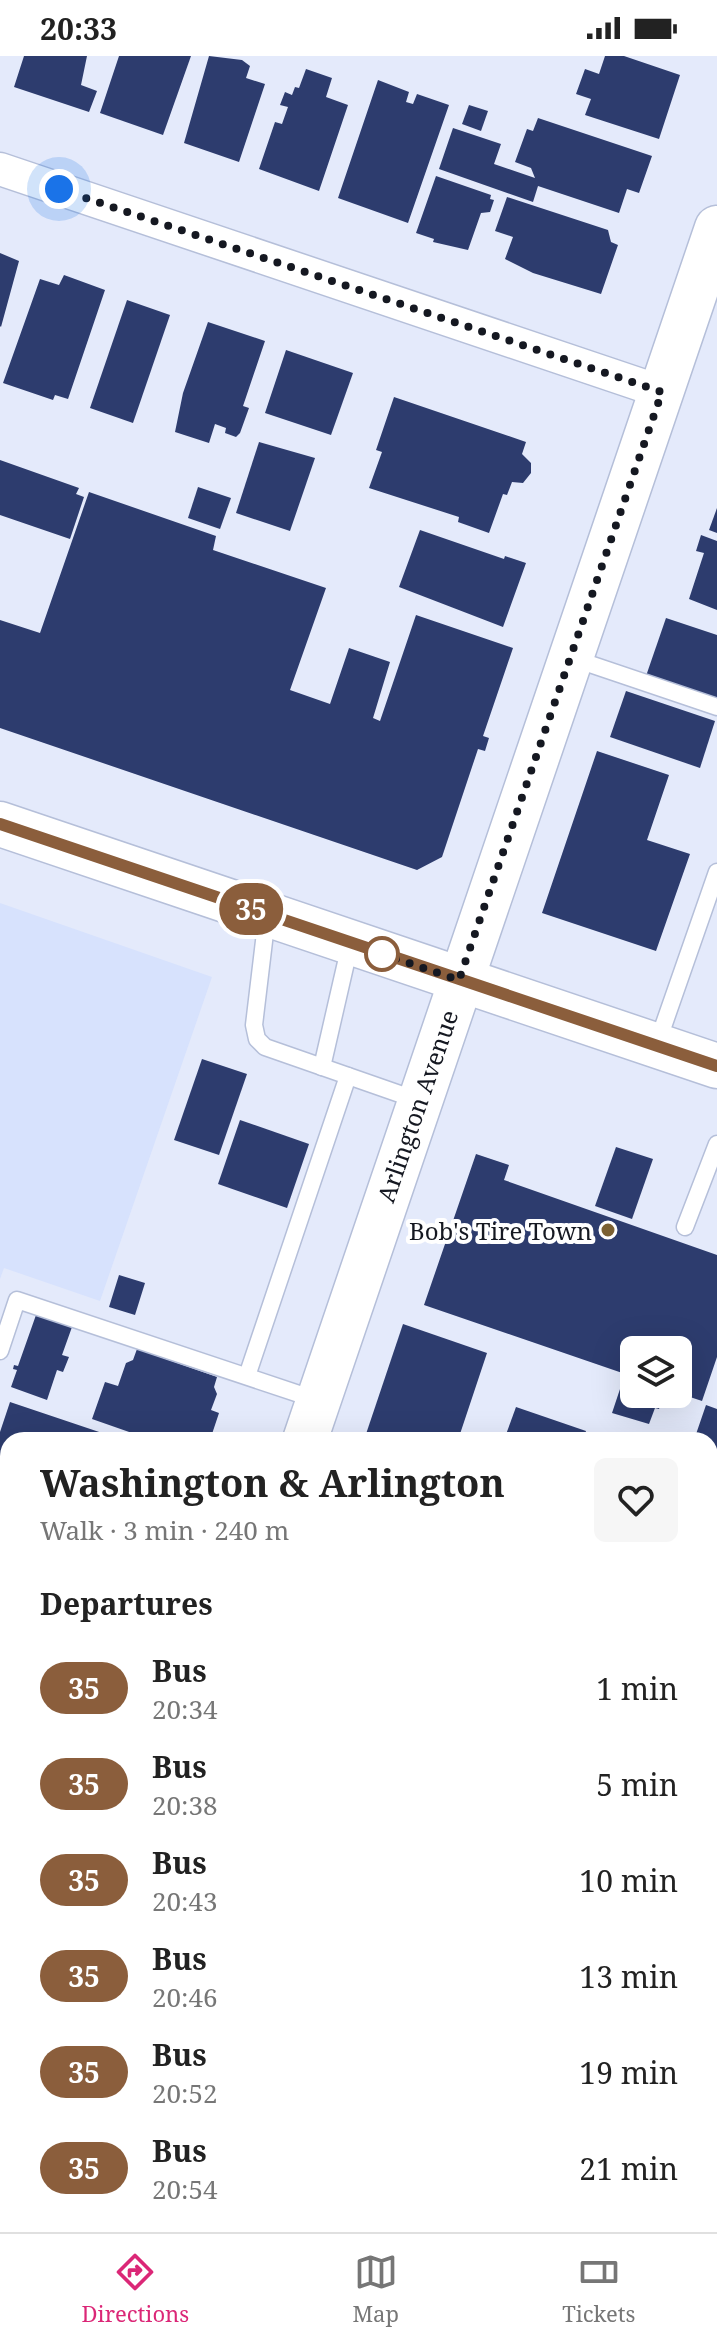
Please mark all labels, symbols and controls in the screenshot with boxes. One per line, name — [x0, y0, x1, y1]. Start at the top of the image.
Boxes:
text: 20:33 — [40, 8, 117, 49]
your location — [39, 169, 79, 209]
line badge: 35 — [215, 883, 287, 935]
text: 35 — [235, 890, 267, 928]
unlabelled marker — [365, 937, 399, 971]
street label: Arlington Avenue — [369, 1005, 465, 1207]
place label: Bob's Tire Town — [409, 1214, 592, 1247]
marker: Bob's Tire Town — [599, 1221, 617, 1239]
map controls — [620, 1336, 692, 1408]
button: layers — [620, 1336, 692, 1408]
text: Washington & Arlington — [40, 1456, 505, 1508]
button: heart — [594, 1458, 678, 1542]
text: Walk · 3 min · 240 m — [40, 1512, 289, 1548]
text: Departures — [40, 1583, 213, 1624]
text: Bus — [152, 1650, 207, 1691]
text: 1 min — [596, 1668, 678, 1709]
text: 35 — [68, 1669, 100, 1707]
text: 20:34 — [152, 1691, 218, 1727]
text: Bus — [152, 1746, 207, 1787]
text: 5 min — [596, 1764, 678, 1805]
text: 35 — [68, 1765, 100, 1803]
text: 20:38 — [152, 1787, 218, 1823]
text: Bus — [152, 1842, 207, 1883]
text: 10 min — [579, 1860, 678, 1901]
text: 35 — [68, 1861, 100, 1899]
text: 20:43 — [152, 1883, 218, 1919]
text: Bus — [152, 1938, 207, 1979]
text: 13 min — [579, 1956, 678, 1997]
text: 35 — [68, 1957, 100, 1995]
text: 20:46 — [152, 1979, 218, 2015]
text: Bus — [152, 2034, 207, 2075]
text: 19 min — [579, 2052, 678, 2093]
text: 35 — [68, 2053, 100, 2091]
text: 20:52 — [152, 2075, 218, 2111]
text: Bus — [152, 2130, 207, 2171]
text: 21 min — [579, 2148, 678, 2189]
text: 35 — [68, 2149, 100, 2187]
text: 20:54 — [152, 2171, 218, 2207]
tab: Directions — [82, 2250, 189, 2328]
tab: Map — [352, 2250, 399, 2328]
tab: Tickets — [562, 2250, 635, 2328]

